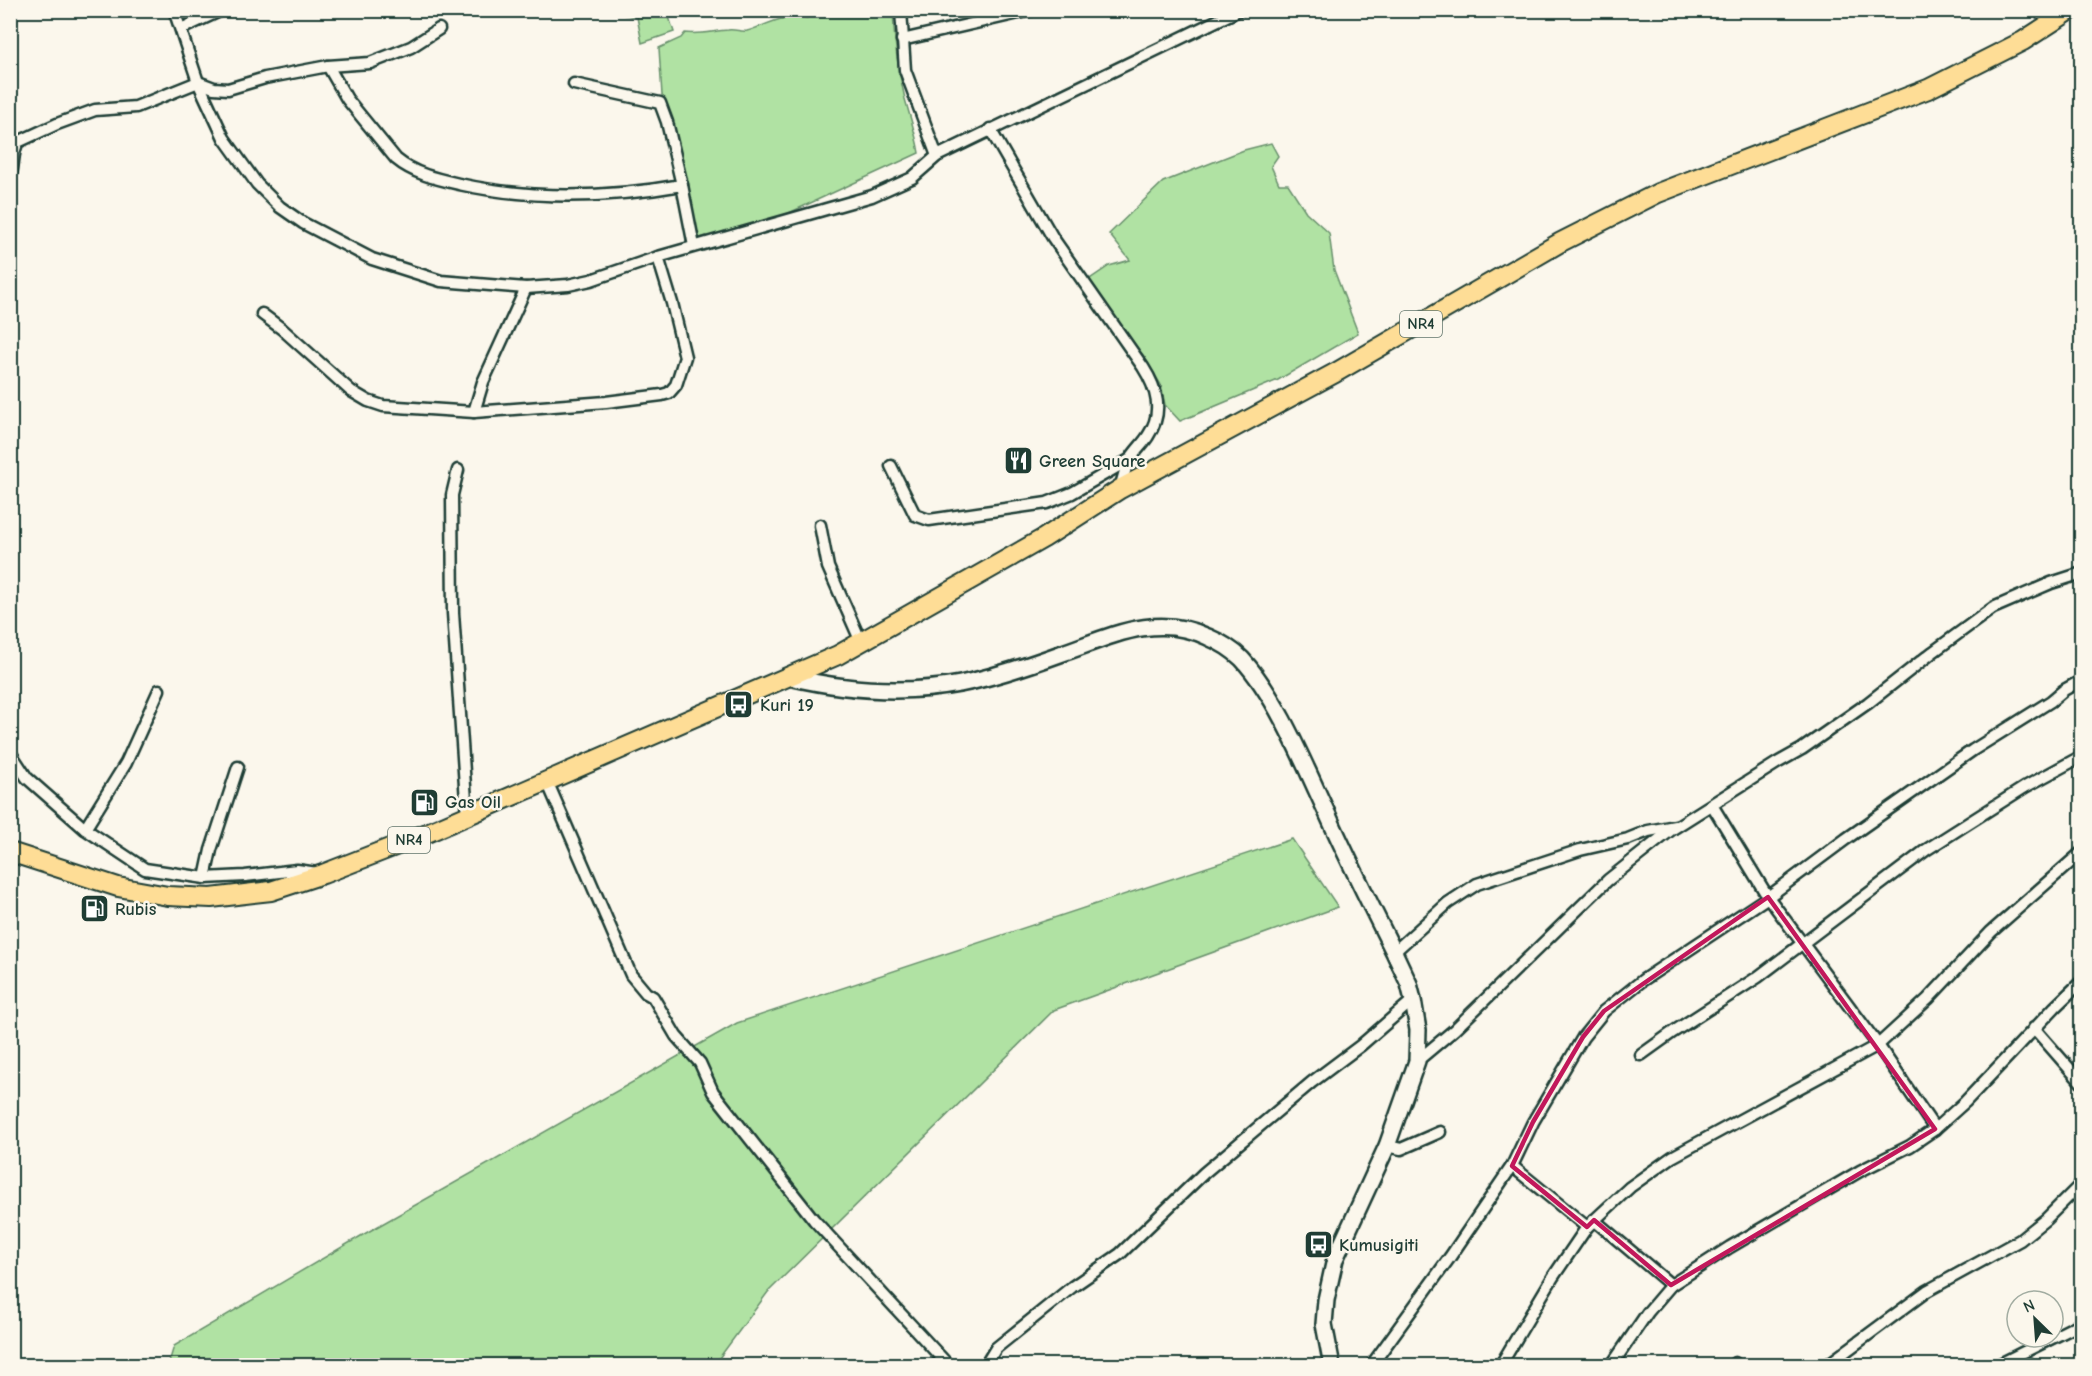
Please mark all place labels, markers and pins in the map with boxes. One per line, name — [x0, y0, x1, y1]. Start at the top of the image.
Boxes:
restaurant icon: Green Square — [1002, 445, 1034, 477]
place label: Green Square — [1039, 451, 1145, 472]
bus stop icon: Kuri 19 — [723, 689, 755, 721]
place label: Kuri 19 — [760, 695, 814, 716]
fuel station icon: Gas Oil — [408, 786, 440, 818]
place label: Gas Oil — [445, 792, 501, 813]
fuel station icon: Rubis — [78, 893, 110, 925]
place label: Rubis — [115, 899, 157, 920]
bus stop icon: Kumusigiti — [1302, 1229, 1334, 1261]
place label: Kumusigiti — [1339, 1235, 1419, 1256]

